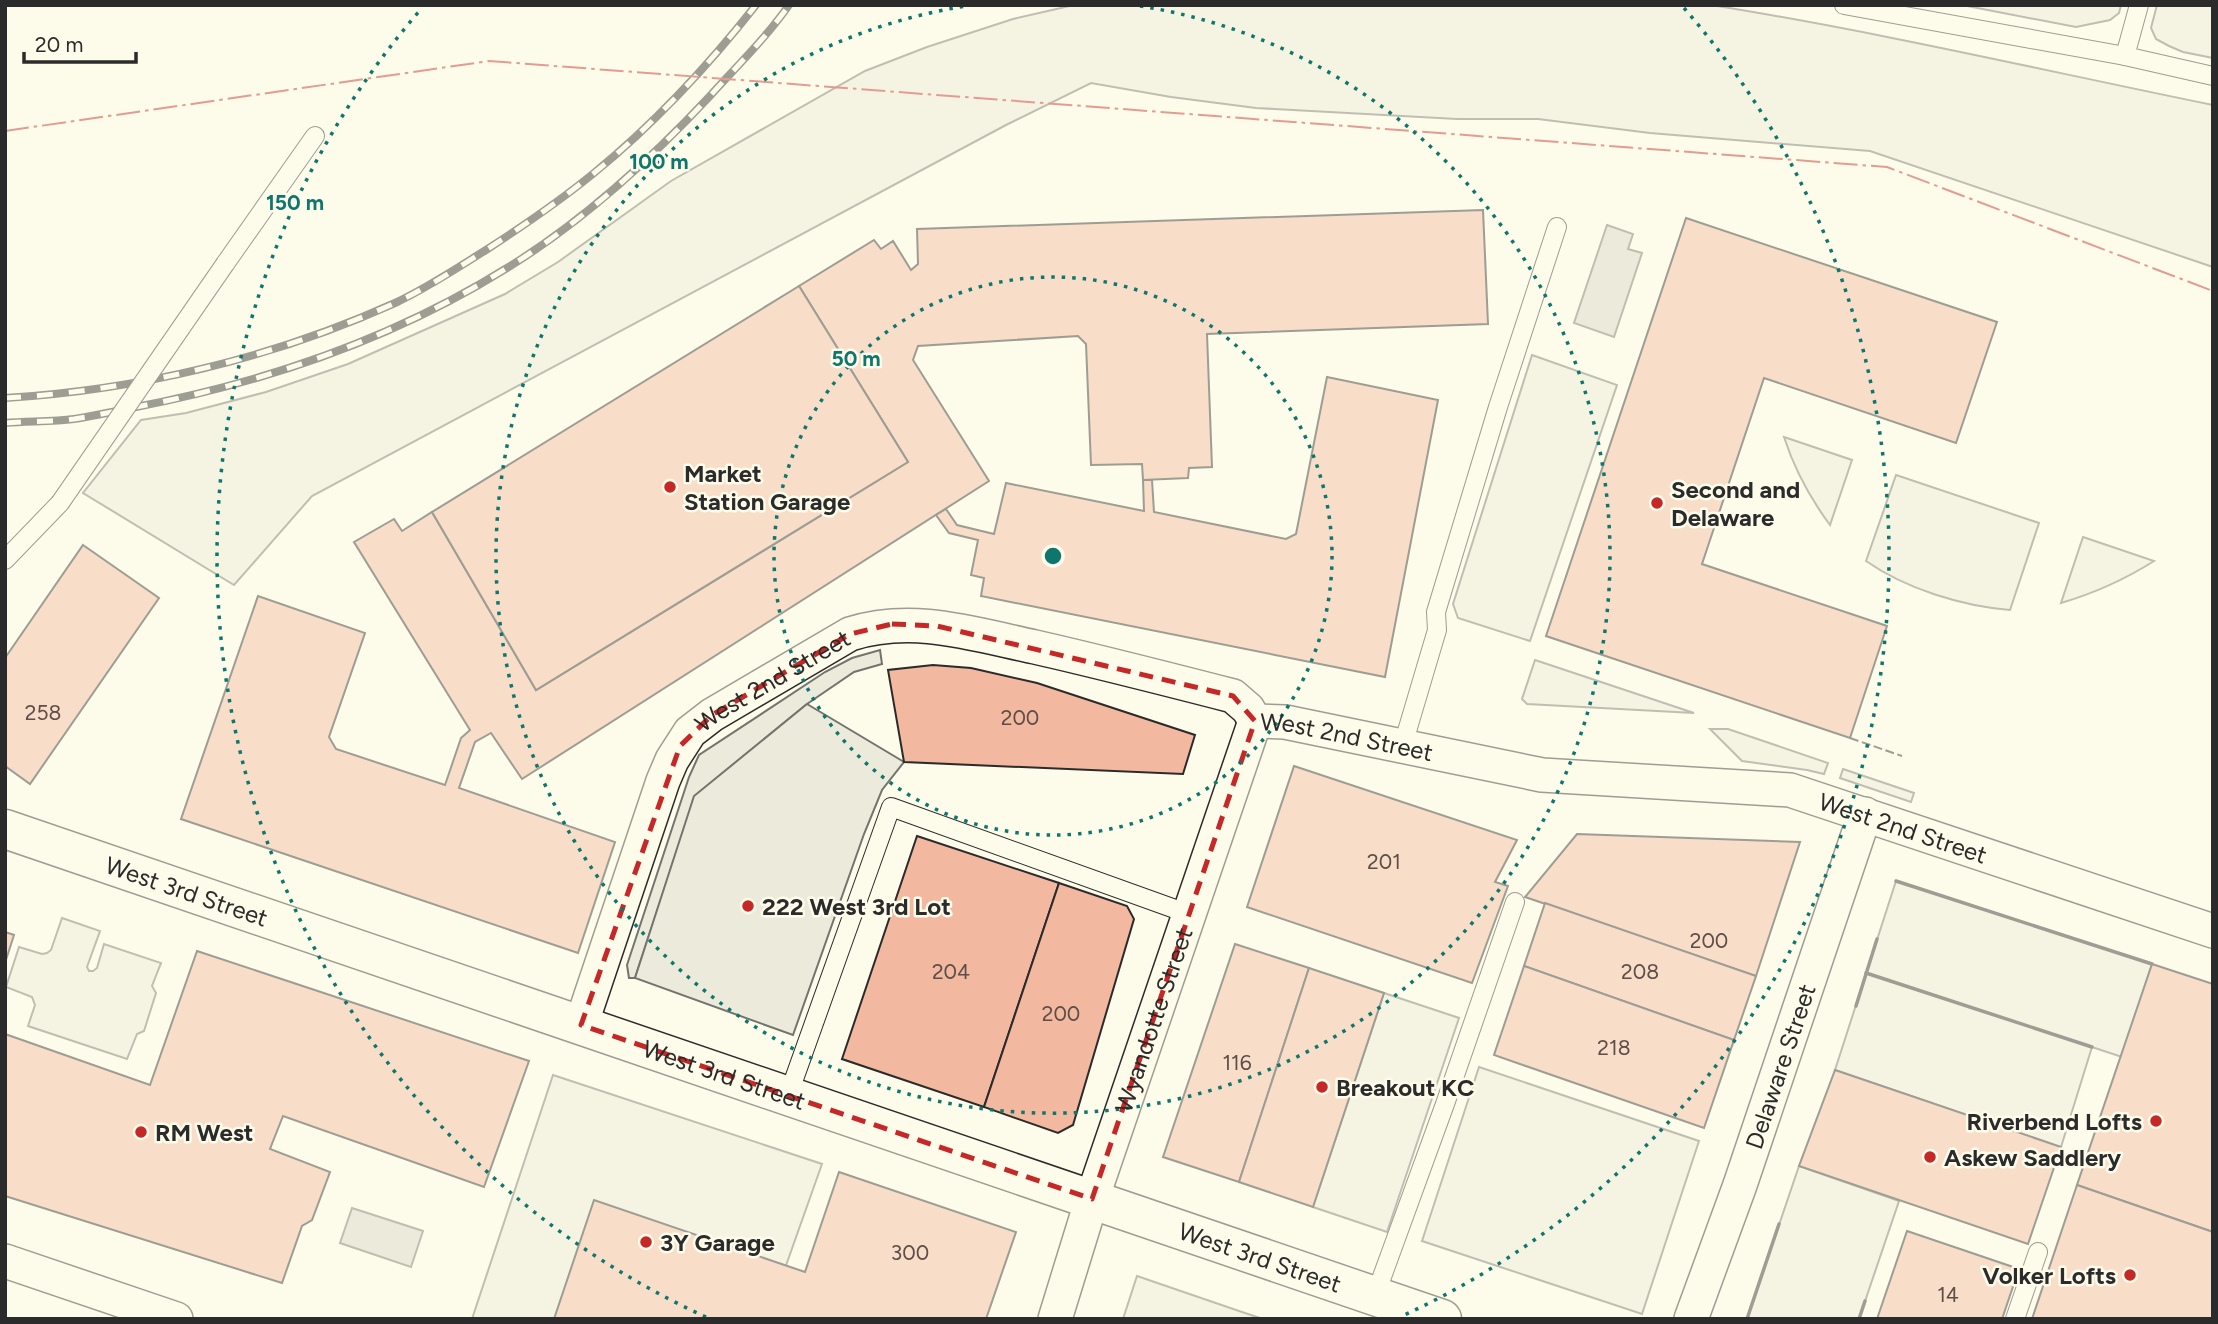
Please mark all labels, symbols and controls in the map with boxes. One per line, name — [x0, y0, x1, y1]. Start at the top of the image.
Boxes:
scale bar — [24, 21, 136, 65]
text: 20 m — [35, 32, 83, 57]
text: 100 m — [629, 149, 689, 174]
text: 150 m — [266, 190, 324, 215]
text: 50 m — [831, 346, 881, 371]
place label: Market Station Garage — [684, 459, 850, 516]
place label: Second and Delaware — [1671, 475, 1800, 532]
marker: Market Station Garage — [662, 479, 678, 495]
marker: Second and Delaware — [1649, 495, 1665, 511]
centre of rings — [1041, 544, 1065, 568]
street label: West 2nd Street — [689, 623, 855, 738]
house number: 258 — [25, 700, 61, 725]
house number: 200 — [1001, 705, 1039, 730]
street label: West 2nd Street — [1260, 707, 1436, 767]
street label: West 2nd Street — [1815, 786, 1991, 869]
house number: 201 — [1367, 849, 1401, 874]
street label: West 3rd Street — [102, 850, 272, 932]
place label: 222 West 3rd Lot — [762, 892, 951, 921]
marker: 222 West 3rd Lot — [740, 898, 756, 914]
street label: Wyandotte Street — [1108, 923, 1198, 1116]
house number: 200 — [1690, 928, 1728, 953]
house number: 204 — [932, 959, 970, 984]
house number: 208 — [1621, 959, 1659, 984]
street label: Delaware Street — [1739, 980, 1821, 1152]
house number: 200 — [1042, 1001, 1080, 1026]
street label: West 3rd Street — [639, 1033, 809, 1115]
house number: 218 — [1597, 1035, 1631, 1060]
house number: 116 — [1222, 1050, 1252, 1075]
place label: Breakout KC — [1336, 1073, 1474, 1102]
marker: Breakout KC — [1314, 1079, 1330, 1095]
place label: Riverbend Lofts — [1967, 1107, 2142, 1136]
marker: Riverbend Lofts — [2148, 1113, 2164, 1129]
place label: RM West — [155, 1118, 254, 1147]
marker: RM West — [133, 1124, 149, 1140]
place label: Askew Saddlery — [1944, 1143, 2121, 1172]
marker: Askew Saddlery — [1922, 1149, 1938, 1165]
street label: West 3rd Street — [1175, 1216, 1345, 1298]
place label: 3Y Garage — [660, 1228, 775, 1257]
marker: 3Y Garage — [638, 1234, 654, 1250]
house number: 300 — [891, 1240, 929, 1265]
place label: Volker Lofts — [1982, 1261, 2116, 1290]
marker: Volker Lofts — [2122, 1267, 2138, 1283]
house number: 14 — [1937, 1282, 1959, 1307]

